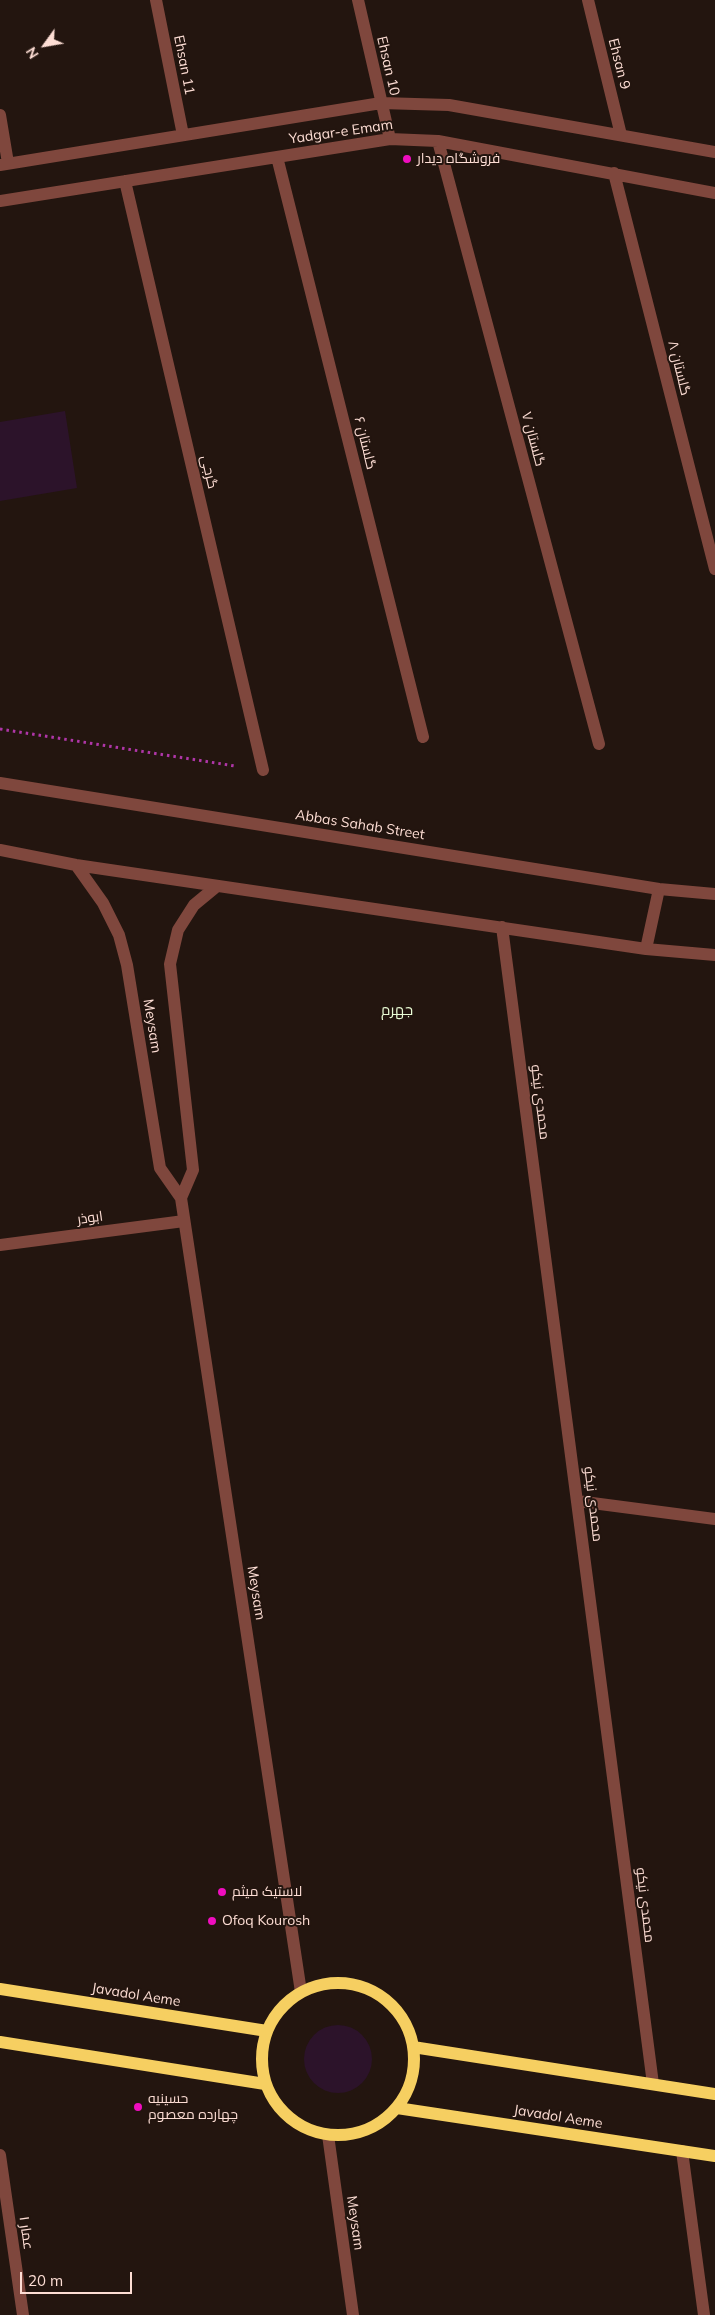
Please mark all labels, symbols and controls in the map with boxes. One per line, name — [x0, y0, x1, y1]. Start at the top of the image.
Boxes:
north arrow — [20, 20, 70, 70]
street label: Ehsan 11 — [170, 34, 198, 96]
street label: Ehsan 10 — [373, 35, 403, 97]
street label: Ehsan 9 — [605, 37, 633, 91]
text: N — [22, 44, 43, 62]
street label: Yadgar-e Emam — [288, 116, 394, 148]
place label: فروشگاه دیدار — [417, 151, 500, 167]
marker: فروشگاه دیدار — [401, 153, 413, 165]
street label: گلستان ۸ — [664, 339, 694, 397]
street label: گلستان ۷ — [518, 410, 548, 468]
street label: گلستان ۶ — [350, 415, 380, 471]
street label: گرجی — [197, 454, 221, 490]
street label: Abbas Sahab Street — [294, 806, 426, 844]
street label: Meysam — [139, 998, 165, 1054]
district label: جهرم — [381, 1001, 413, 1019]
street label: محمدی نیکو — [527, 1063, 553, 1141]
street label: ابوذر — [76, 1208, 104, 1228]
street label: محمدی نیکو — [580, 1465, 606, 1543]
street label: Meysam — [243, 1565, 269, 1621]
street label: محمدی نیکو — [632, 1866, 658, 1944]
place label: لاستیک میثم — [232, 1884, 302, 1900]
marker: لاستیک میثم — [216, 1886, 228, 1898]
place label: Ofoq Kourosh — [222, 1913, 310, 1929]
marker: Ofoq Kourosh — [206, 1915, 218, 1927]
street label: Javadol Aeme — [90, 1980, 182, 2010]
place label: حسینیه چهارده معصوم — [148, 2091, 238, 2124]
marker: حسینیه چهارده معصوم — [132, 2101, 144, 2113]
street label: Javadol Aeme — [512, 2102, 604, 2132]
street label: Meysam — [343, 2195, 367, 2251]
street label: عمار ۱ — [15, 2215, 37, 2251]
scale bar — [22, 2262, 135, 2294]
text: 20 m — [28, 2271, 63, 2290]

